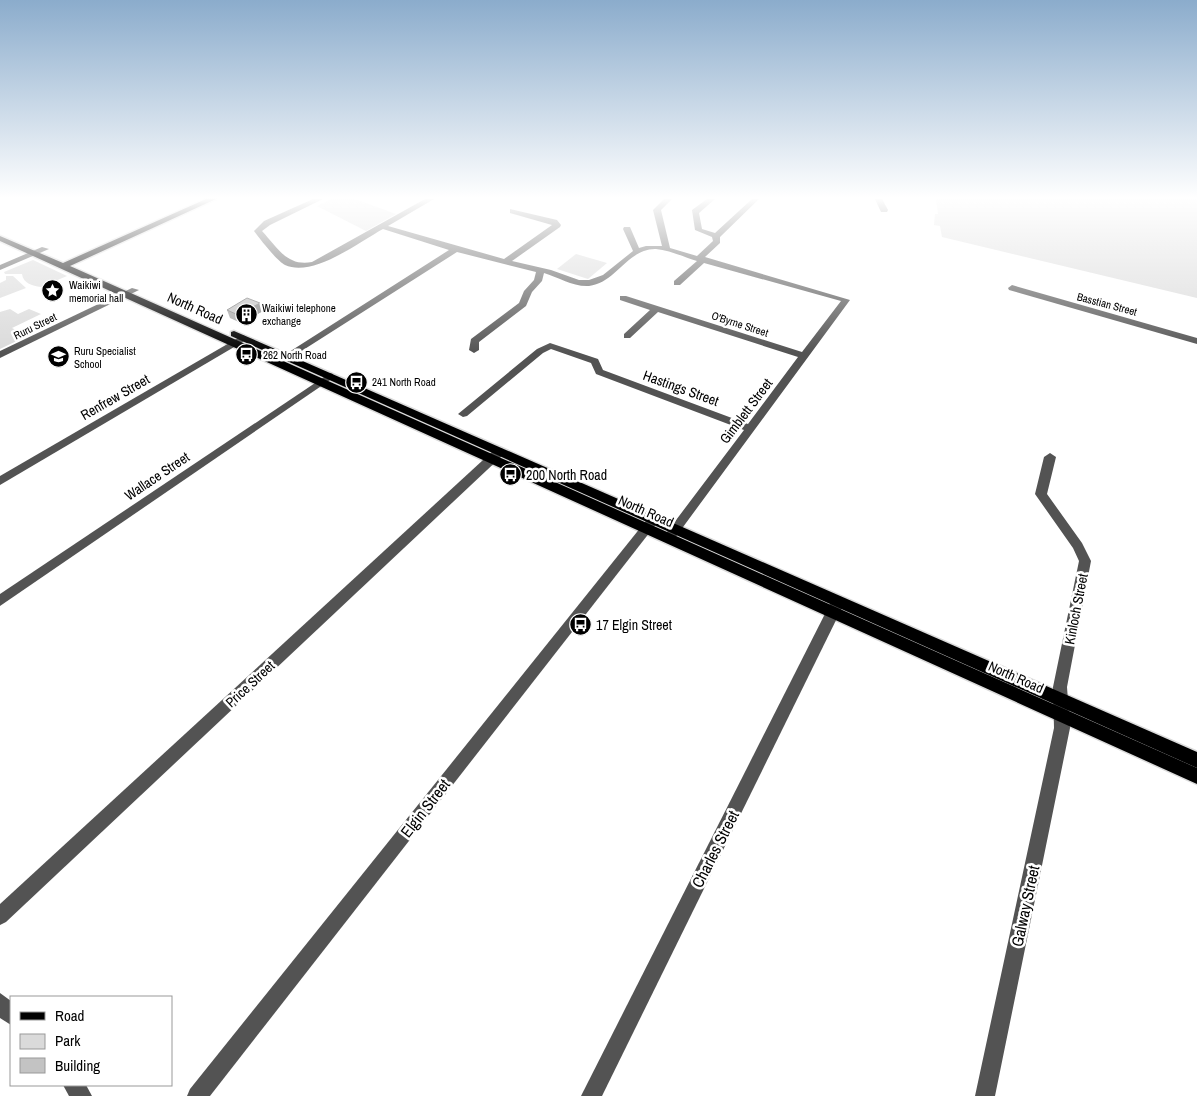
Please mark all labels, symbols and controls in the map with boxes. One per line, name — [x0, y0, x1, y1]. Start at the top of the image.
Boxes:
place label: Waikiwi memorial hall — [69, 278, 123, 305]
place icon: Waikiwi memorial hall — [41, 279, 65, 303]
street label: North Road — [165, 288, 225, 328]
street label: Basstian Street — [1075, 289, 1139, 319]
place label: Waikiwi telephone exchange — [262, 301, 336, 328]
building icon: Waikiwi telephone exchange — [234, 302, 258, 326]
street label: O'Byrne Street — [710, 308, 771, 340]
street label: Ruru Street — [11, 309, 59, 342]
bus stop icon: 262 North Road — [235, 343, 259, 367]
place label: Ruru Specialist School — [74, 344, 136, 371]
school or university icon: Ruru Specialist School — [46, 345, 70, 369]
place label: 262 North Road — [263, 348, 327, 362]
street label: Hastings Street — [641, 366, 721, 410]
street label: Renfrew Street — [77, 370, 153, 424]
bus stop icon: 241 North Road — [344, 370, 368, 394]
place label: 241 North Road — [372, 375, 436, 389]
street label: Gimblett Street — [716, 375, 776, 447]
street label: Wallace Street — [121, 448, 193, 504]
bus stop icon: 200 North Road — [498, 463, 522, 487]
place label: 200 North Road — [526, 466, 607, 484]
street label: North Road — [616, 491, 676, 531]
street label: Kinloch Street — [1060, 572, 1092, 646]
bus stop icon: 17 Elgin Street — [568, 613, 592, 637]
place label: 17 Elgin Street — [596, 616, 672, 634]
street label: Price Street — [222, 657, 278, 711]
street label: North Road — [986, 657, 1046, 697]
street label: Elgin Street — [395, 774, 455, 842]
street label: Charles Street — [686, 806, 744, 891]
street label: Galway Street — [1006, 863, 1044, 949]
legend — [10, 996, 172, 1086]
text: Road — [55, 1005, 84, 1026]
text: Park — [55, 1030, 81, 1051]
text: Building — [55, 1055, 100, 1076]

